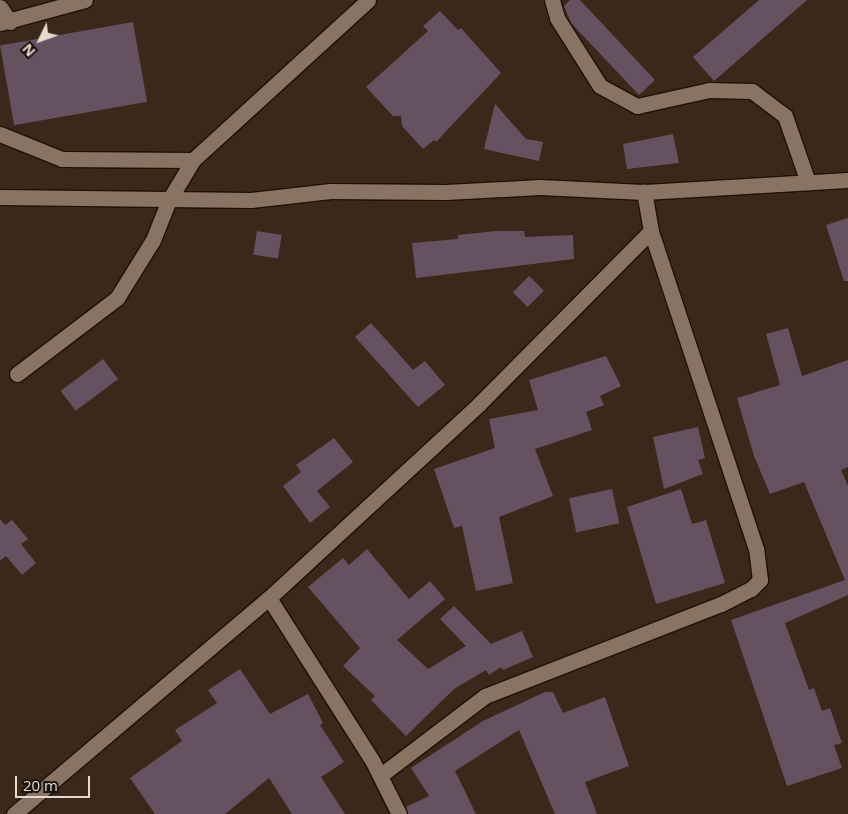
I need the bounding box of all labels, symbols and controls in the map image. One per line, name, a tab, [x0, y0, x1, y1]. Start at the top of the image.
north arrow	[15, 15, 65, 65]
text: N	[18, 40, 39, 61]
scale bar	[18, 766, 92, 798]
text: 20 m	[23, 775, 58, 795]

